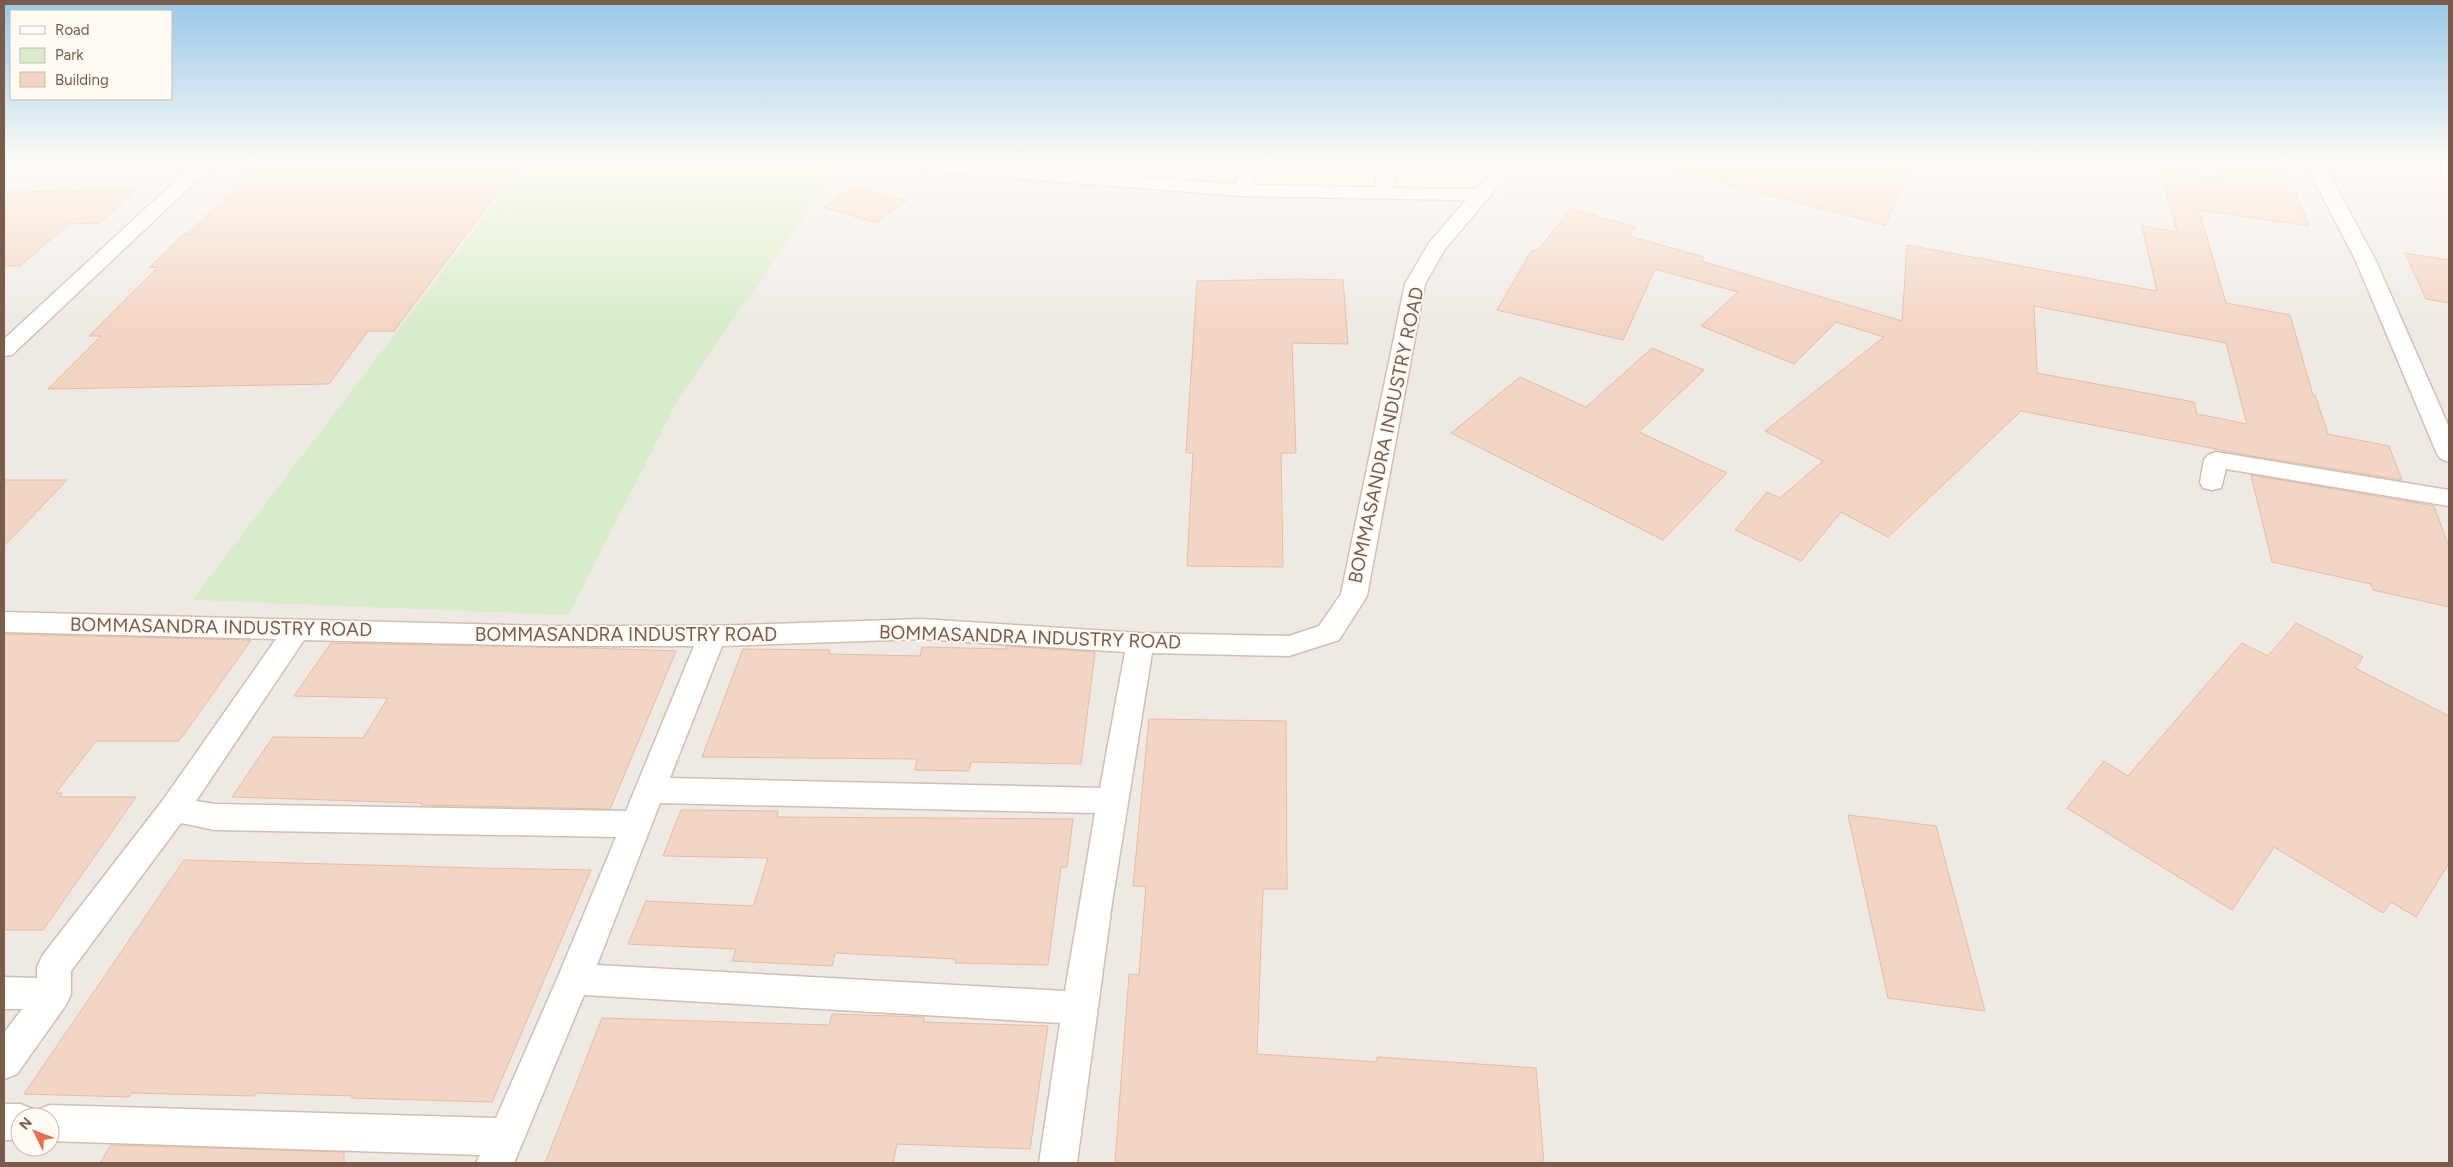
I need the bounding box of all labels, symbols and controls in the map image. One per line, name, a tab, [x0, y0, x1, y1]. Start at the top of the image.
legend	[10, 10, 172, 100]
text: Road	[55, 21, 90, 39]
text: Park	[55, 46, 84, 64]
text: Building	[55, 71, 109, 89]
street label: BOMMASANDRA INDUSTRY ROAD	[1343, 285, 1429, 585]
street label: BOMMASANDRA INDUSTRY ROAD	[70, 613, 372, 641]
street label: BOMMASANDRA INDUSTRY ROAD	[879, 620, 1181, 654]
street label: BOMMASANDRA INDUSTRY ROAD	[475, 623, 777, 646]
north arrow	[10, 1107, 60, 1157]
text: N	[16, 1114, 36, 1133]

